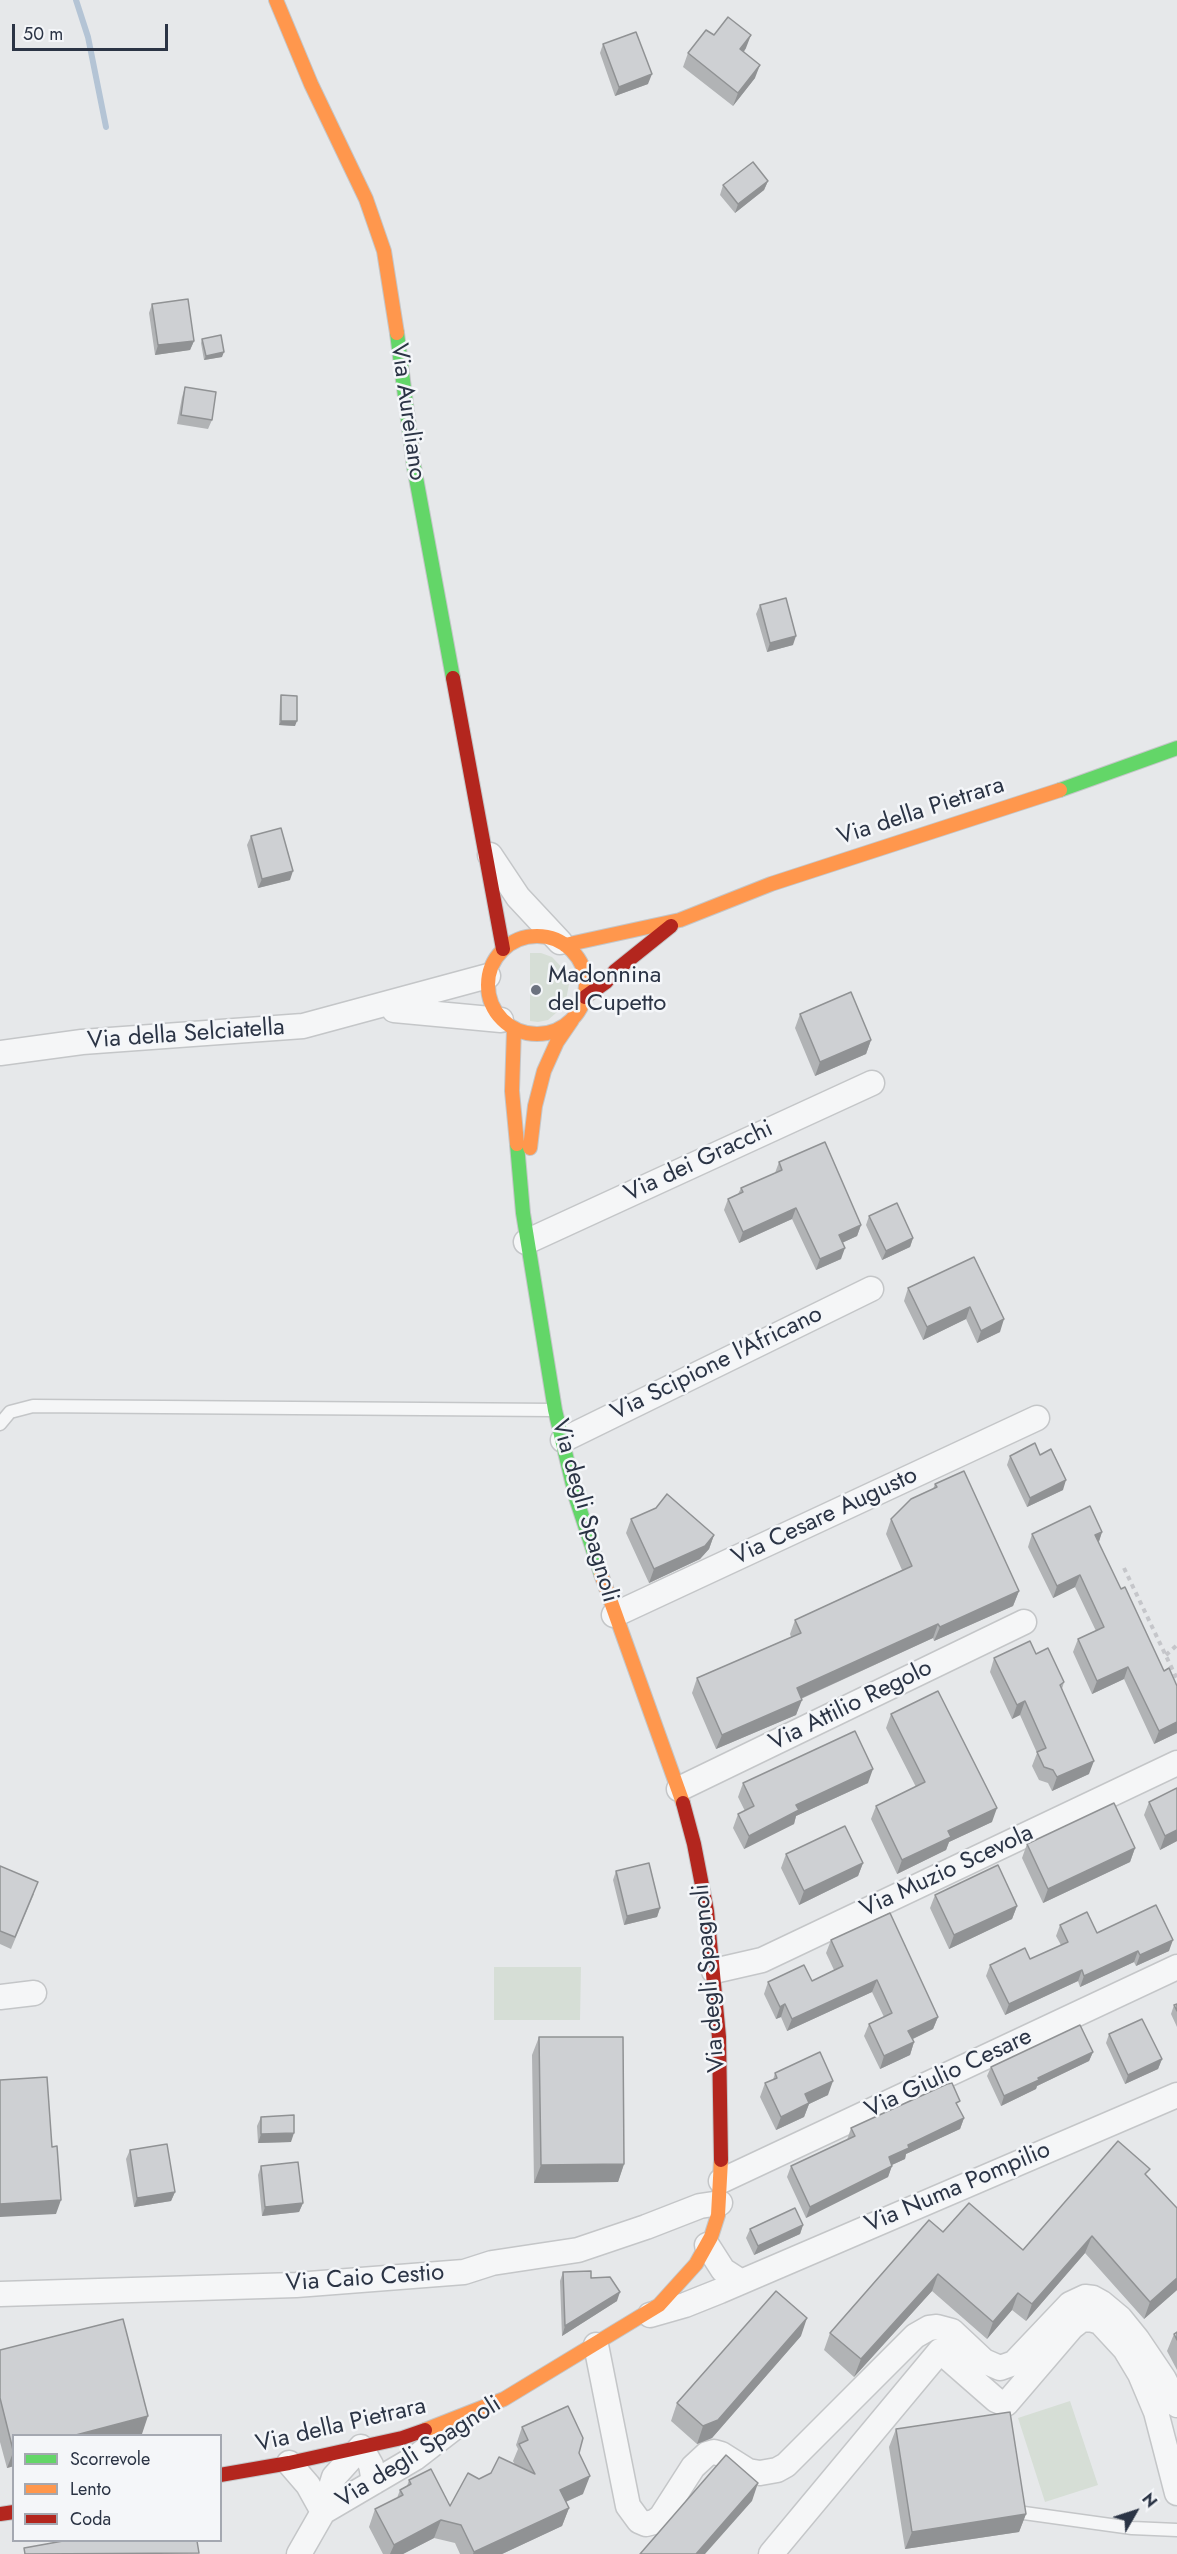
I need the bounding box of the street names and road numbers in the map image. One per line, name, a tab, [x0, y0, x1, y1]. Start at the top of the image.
street label: Via Aureliano	[383, 342, 431, 482]
street label: Via della Pietrara	[834, 771, 1008, 853]
street label: Via della Selciatella	[86, 1014, 286, 1056]
street label: Via dei Gracchi	[620, 1115, 778, 1209]
street label: Via Scipione l'Africano	[607, 1300, 827, 1428]
street label: Via degli Spagnoli	[544, 1416, 624, 1606]
street label: Via Cesare Augusto	[728, 1461, 922, 1573]
street label: Via Attilio Regolo	[765, 1654, 937, 1758]
street label: Via Muzio Scevola	[856, 1819, 1038, 1925]
street label: Via degli Spagnoli	[687, 1883, 733, 2073]
street label: Via Giulio Cesare	[861, 2023, 1037, 2125]
street label: Via Numa Pompilio	[861, 2136, 1055, 2240]
street label: Via Caio Cestio	[285, 2259, 445, 2299]
street label: Via degli Spagnoli	[331, 2391, 507, 2515]
street label: Via della Pietrara	[253, 2392, 429, 2460]

